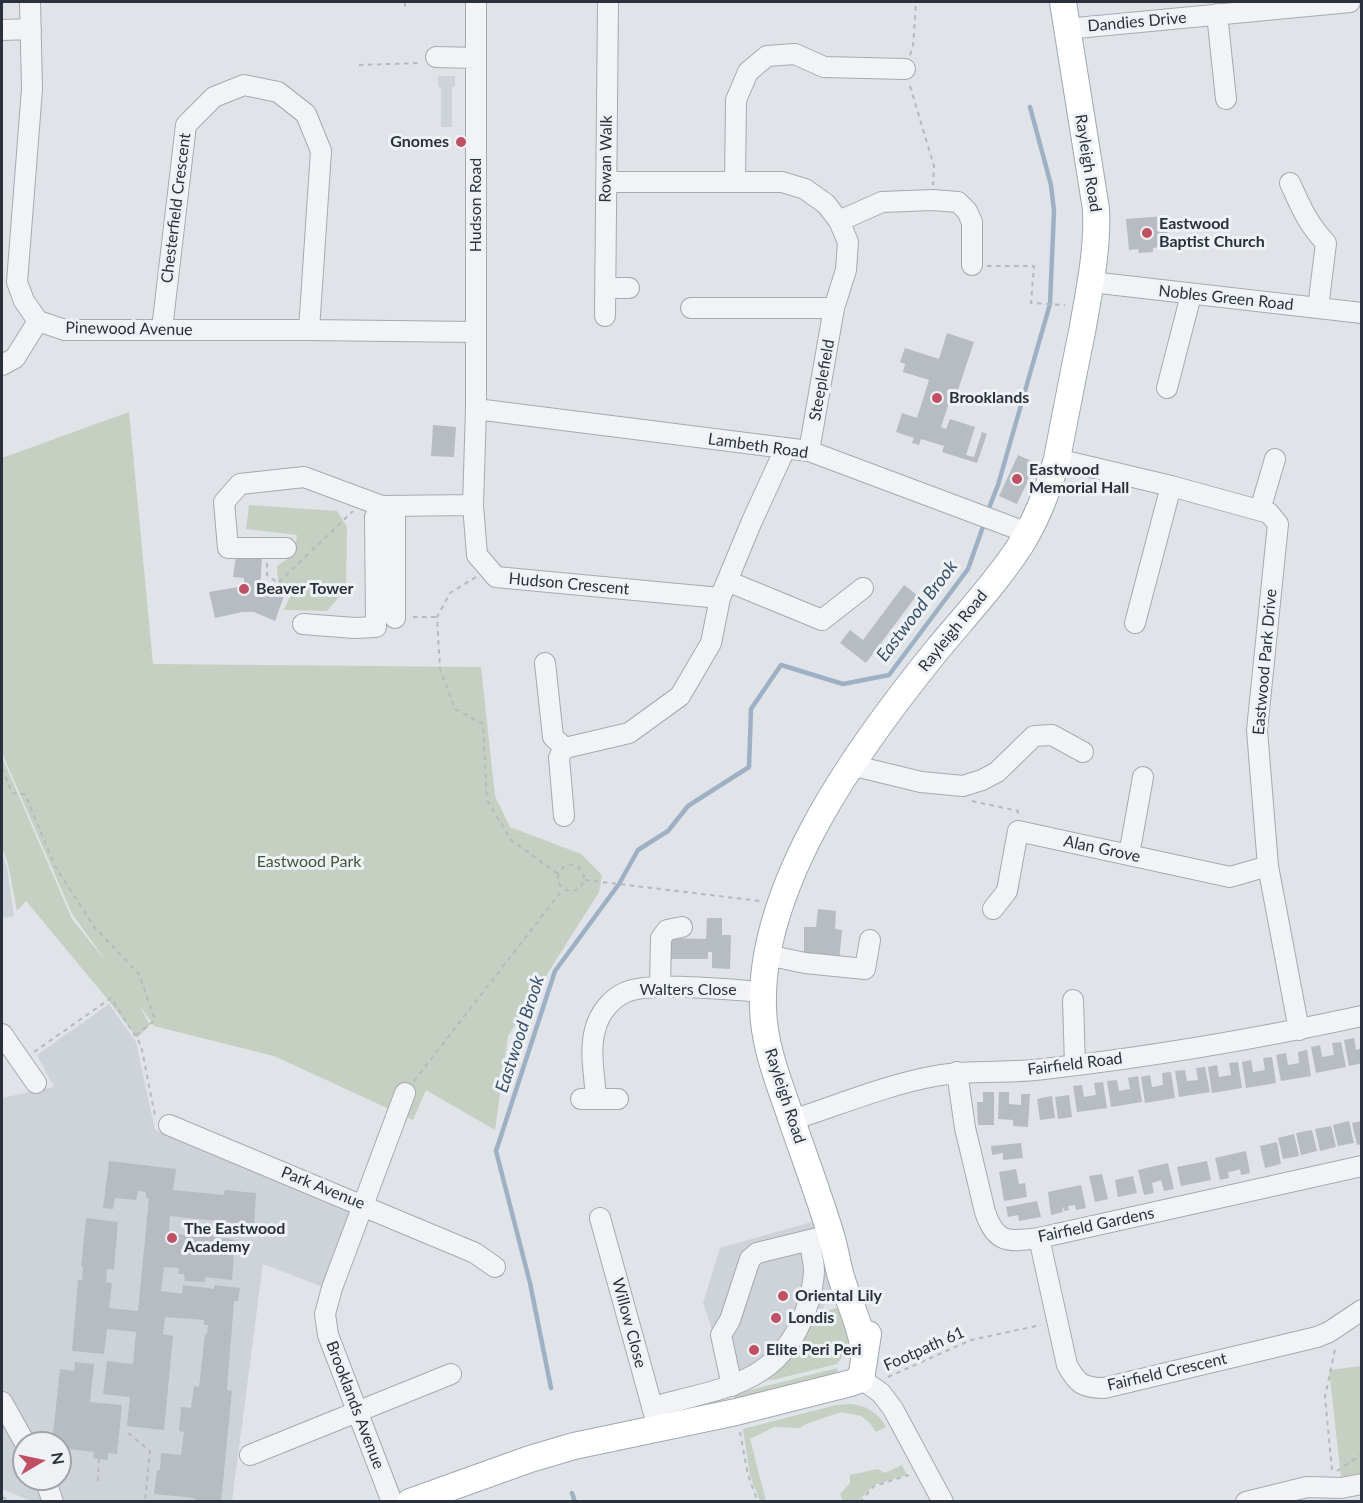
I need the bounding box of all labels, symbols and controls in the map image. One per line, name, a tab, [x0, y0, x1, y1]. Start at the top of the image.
street label: Dandies Drive	[1087, 8, 1187, 36]
street label: Rayleigh Road	[1071, 113, 1105, 213]
street label: Rowan Walk	[596, 115, 616, 203]
street label: Chesterfield Crescent	[157, 132, 195, 284]
place label: Gnomes	[390, 132, 449, 152]
marker: Gnomes	[454, 135, 468, 149]
street label: Hudson Road	[466, 158, 486, 252]
place label: Eastwood Baptist Church	[1159, 214, 1265, 252]
marker: Eastwood Baptist Church	[1140, 226, 1154, 240]
street label: Nobles Green Road	[1158, 281, 1294, 315]
street label: Pinewood Avenue	[65, 318, 193, 340]
street label: Steeplefield	[805, 338, 839, 422]
place label: Brooklands	[949, 388, 1029, 408]
marker: Brooklands	[930, 391, 944, 405]
street label: Lambeth Road	[707, 429, 809, 463]
place label: Eastwood Memorial Hall	[1029, 460, 1129, 498]
marker: Eastwood Memorial Hall	[1010, 472, 1024, 486]
water label: Eastwood Brook	[872, 556, 962, 666]
street label: Hudson Crescent	[508, 569, 630, 599]
place label: Beaver Tower	[256, 579, 353, 599]
marker: Beaver Tower	[237, 582, 251, 596]
street label: Rayleigh Road	[914, 587, 992, 675]
street label: Eastwood Park Drive	[1249, 588, 1281, 736]
street label: Alan Grove	[1062, 832, 1142, 866]
park label: Eastwood Park	[257, 852, 361, 872]
water label: Eastwood Brook	[491, 973, 549, 1095]
street label: Walters Close	[639, 980, 737, 1000]
street label: Rayleigh Road	[761, 1046, 809, 1146]
street label: Fairfield Road	[1026, 1049, 1124, 1079]
street label: Park Avenue	[278, 1163, 368, 1213]
street label: Fairfield Gardens	[1036, 1203, 1156, 1247]
place label: The Eastwood Academy	[184, 1219, 285, 1257]
marker: The Eastwood Academy	[165, 1231, 179, 1245]
street label: Willow Close	[608, 1276, 650, 1370]
place label: Oriental Lily	[795, 1286, 882, 1306]
marker: Oriental Lily	[776, 1289, 790, 1303]
place label: Londis	[788, 1308, 834, 1328]
marker: Londis	[769, 1311, 783, 1325]
street label: Footpath 61	[881, 1323, 967, 1375]
street label: Brooklands Avenue	[322, 1338, 388, 1472]
place label: Elite Peri Peri	[766, 1340, 862, 1360]
marker: Elite Peri Peri	[747, 1343, 761, 1357]
street label: Fairfield Crescent	[1105, 1349, 1229, 1395]
north arrow	[12, 1431, 72, 1491]
text: N	[48, 1451, 69, 1466]

